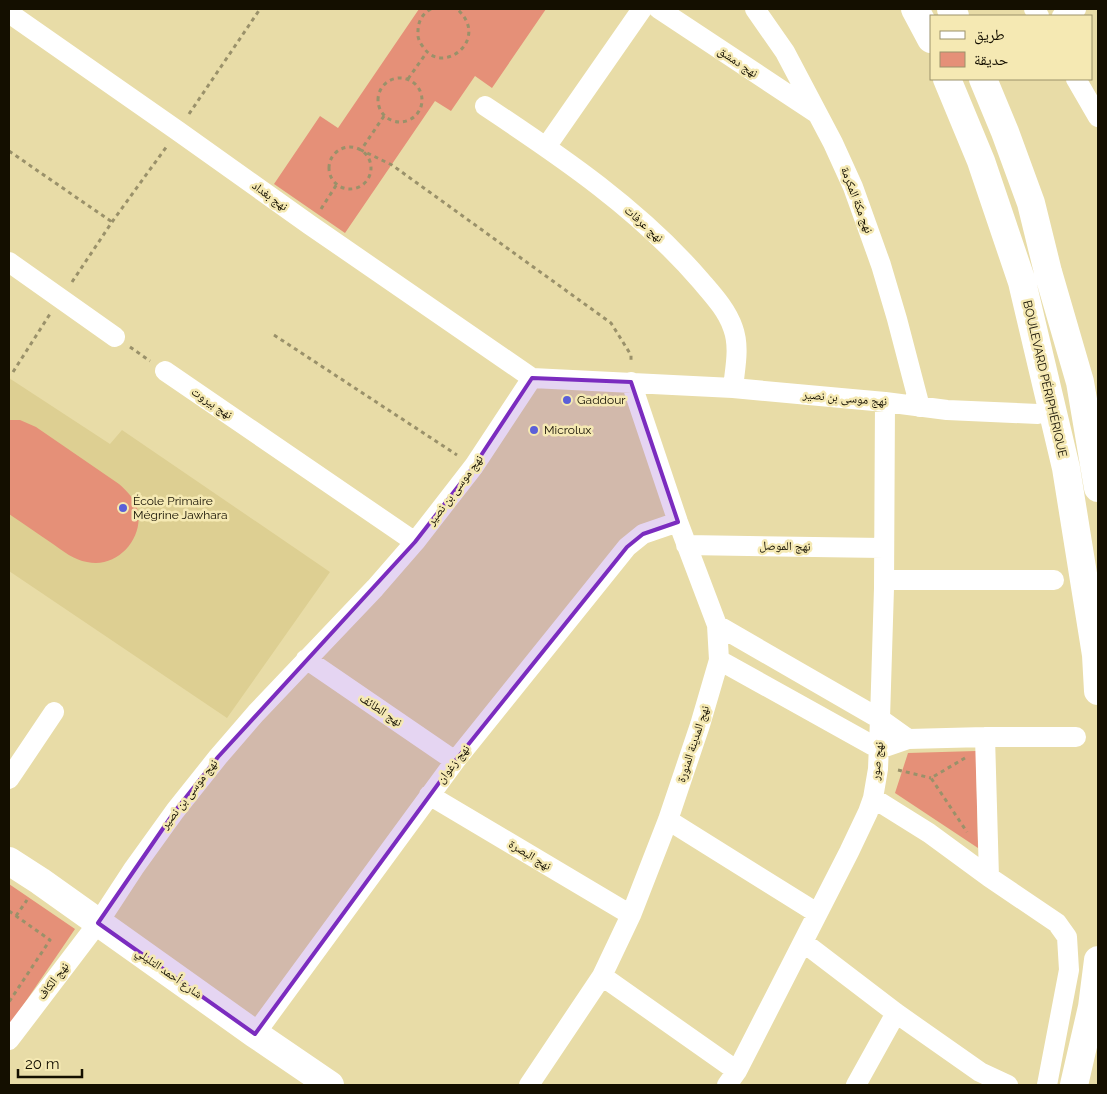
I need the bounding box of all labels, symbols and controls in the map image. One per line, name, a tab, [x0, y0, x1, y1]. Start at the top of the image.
legend	[930, 15, 1092, 80]
text: طريق	[974, 26, 1005, 45]
street label: نهج دمشق	[715, 44, 761, 80]
text: حديقة	[974, 51, 1009, 69]
street label: نهج مكة المكرمة	[838, 165, 876, 235]
street label: نهج بغداد	[249, 178, 291, 214]
street label: نهج عرفات	[622, 203, 666, 245]
street label: BOULEVARD PÉRIPHÉRIQUE	[1020, 299, 1070, 459]
street label: نهج بيروت	[189, 384, 235, 422]
street label: نهج موسى بن نصير	[801, 387, 888, 409]
place label: Gaddour	[577, 393, 626, 407]
marker: Gaddour	[561, 394, 573, 406]
place label: Microlux	[544, 423, 591, 437]
marker: Microlux	[528, 424, 540, 436]
street label: نهج موسى بن نصير	[423, 452, 486, 529]
place label: École Primaire Mégrine Jawhara	[133, 494, 228, 522]
marker: École Primaire Mégrine Jawhara	[117, 502, 129, 514]
street label: نهج الموصل	[759, 539, 811, 553]
street label: نهج الطائف	[357, 691, 405, 729]
street label: نهج المدينة المنورة	[674, 704, 712, 784]
street label: نهج صور	[868, 741, 886, 782]
street label: نهج زغوان	[434, 742, 472, 786]
street label: نهج موسى بن نصير	[157, 756, 221, 833]
street label: نهج البصرة	[506, 837, 554, 873]
street label: شارع أحمد التليلي	[131, 945, 205, 1004]
street label: نهج الكاف	[34, 960, 72, 1002]
scale bar	[18, 1046, 81, 1078]
text: 20 m	[25, 1055, 60, 1073]

